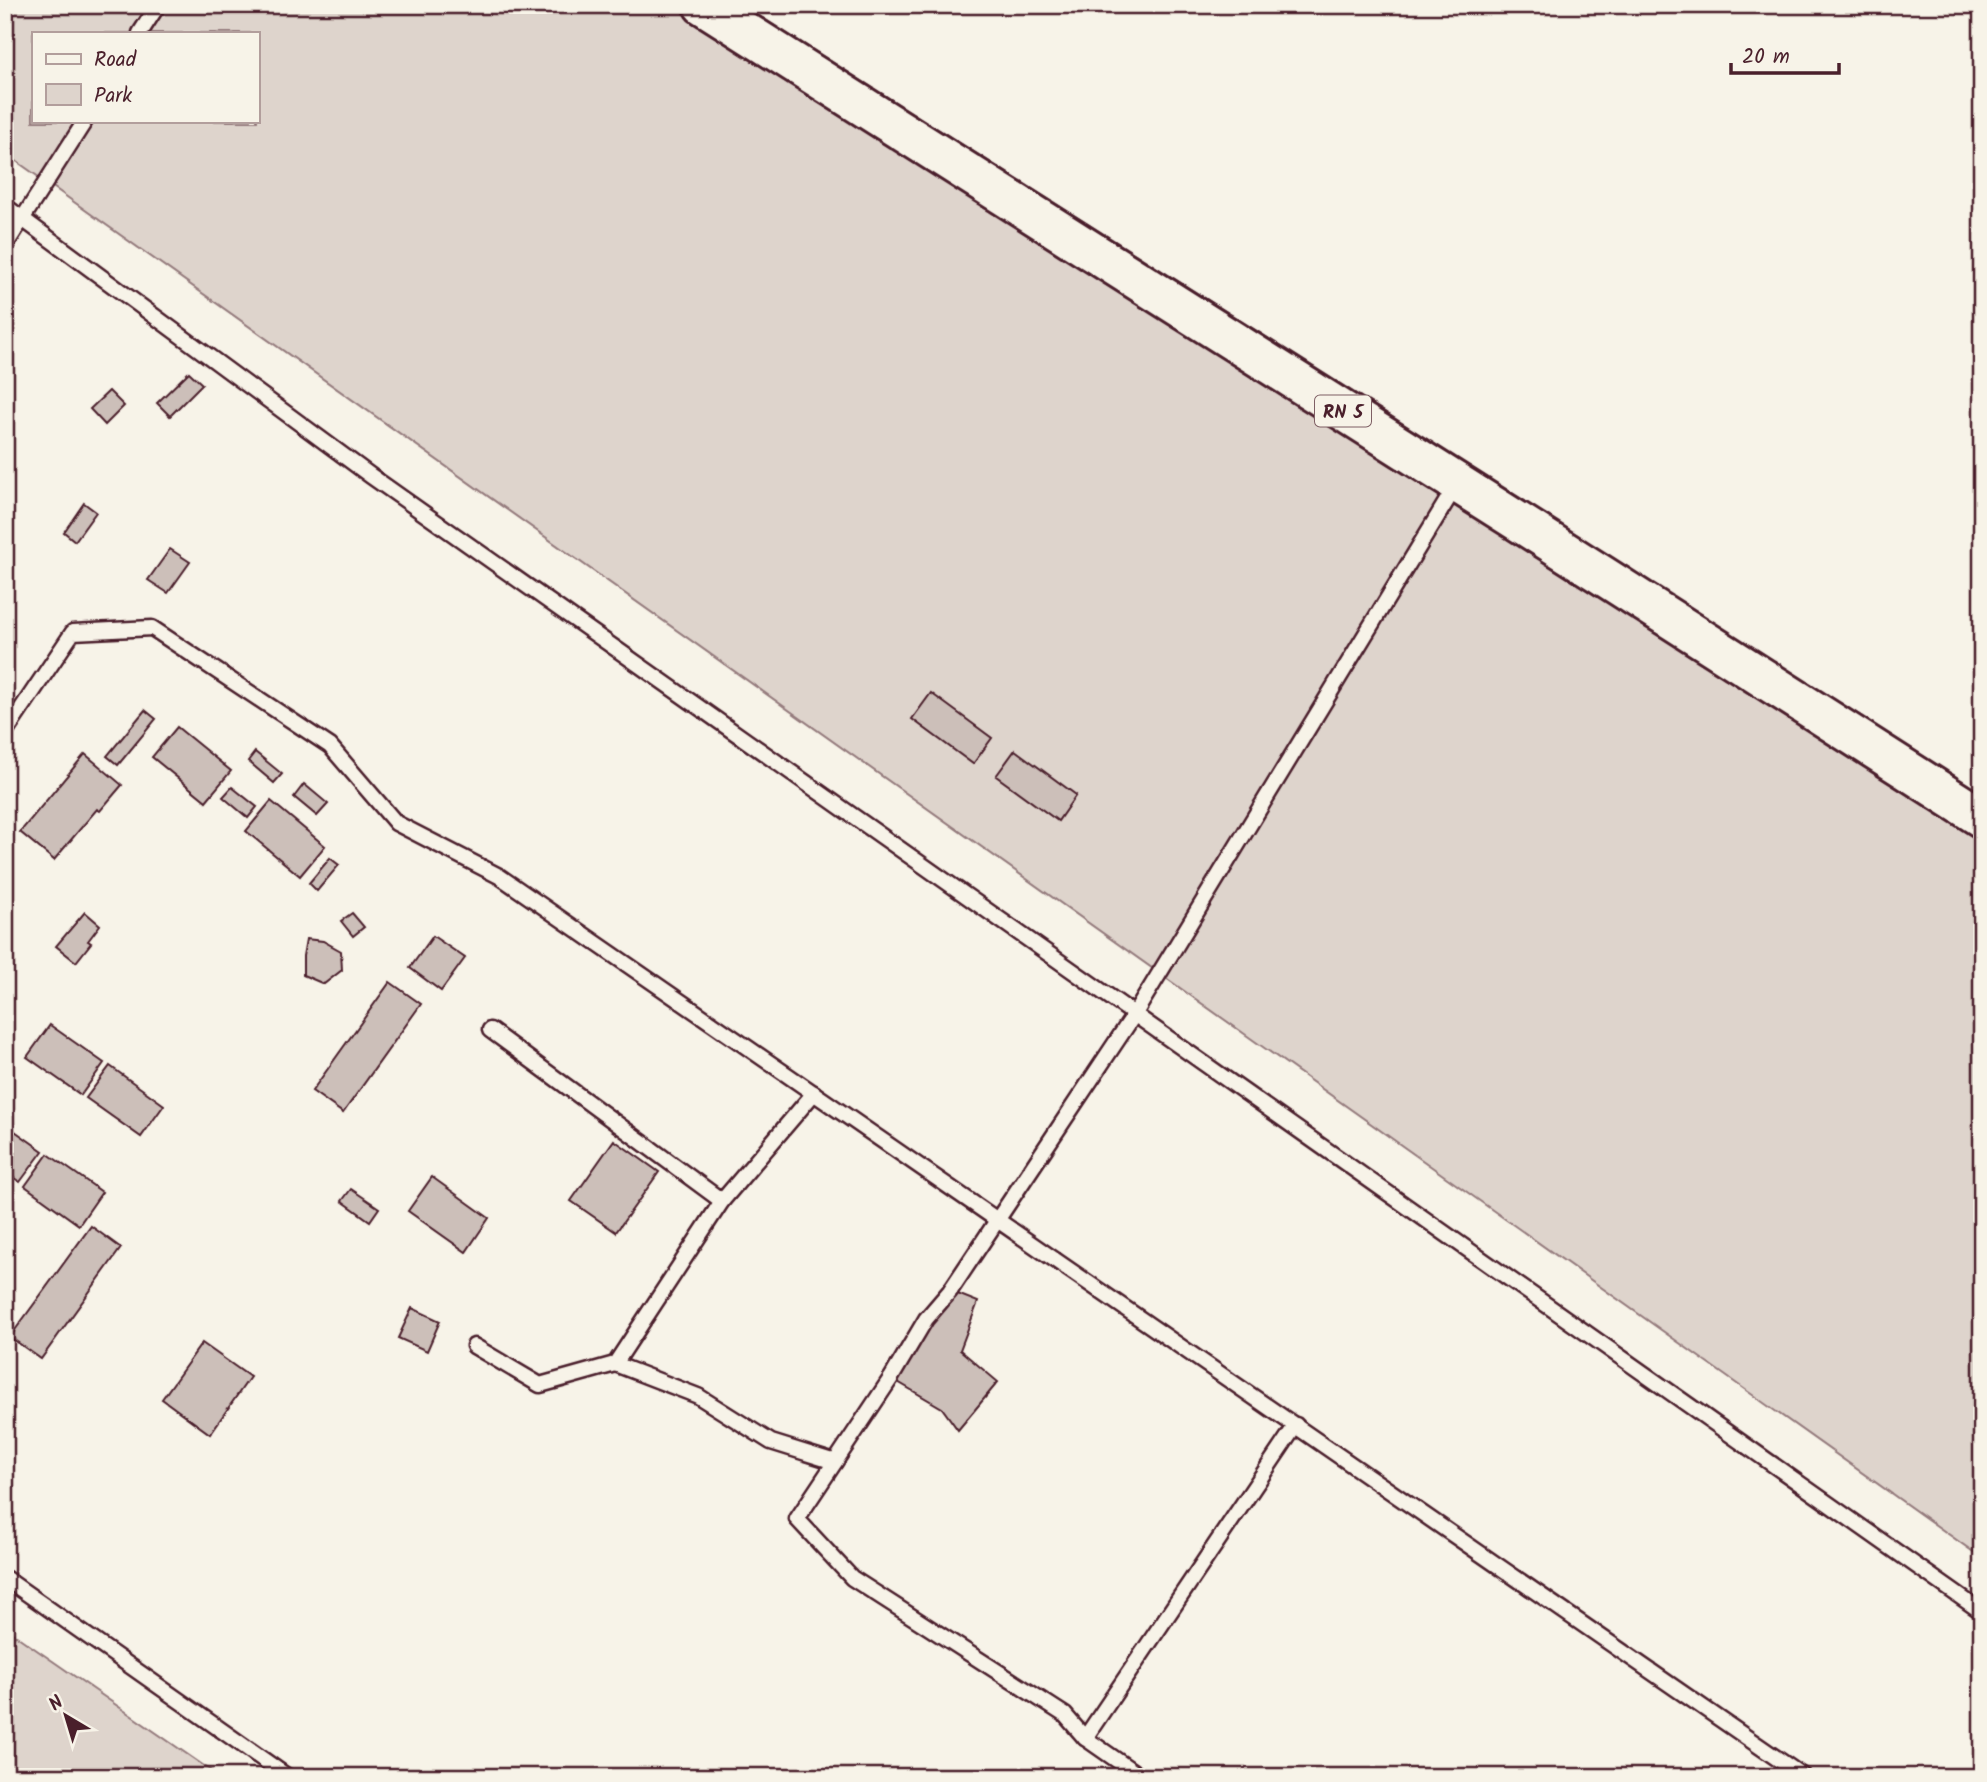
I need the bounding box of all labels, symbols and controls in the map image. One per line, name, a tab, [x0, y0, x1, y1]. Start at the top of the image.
legend	[32, 32, 259, 122]
scale bar	[1731, 32, 1840, 76]
text: 20 m	[1742, 41, 1790, 74]
text: Road	[94, 44, 137, 77]
text: Park	[94, 80, 132, 113]
road number: RN 5	[1315, 396, 1371, 426]
north arrow	[32, 1680, 102, 1750]
text: N	[43, 1689, 71, 1720]

